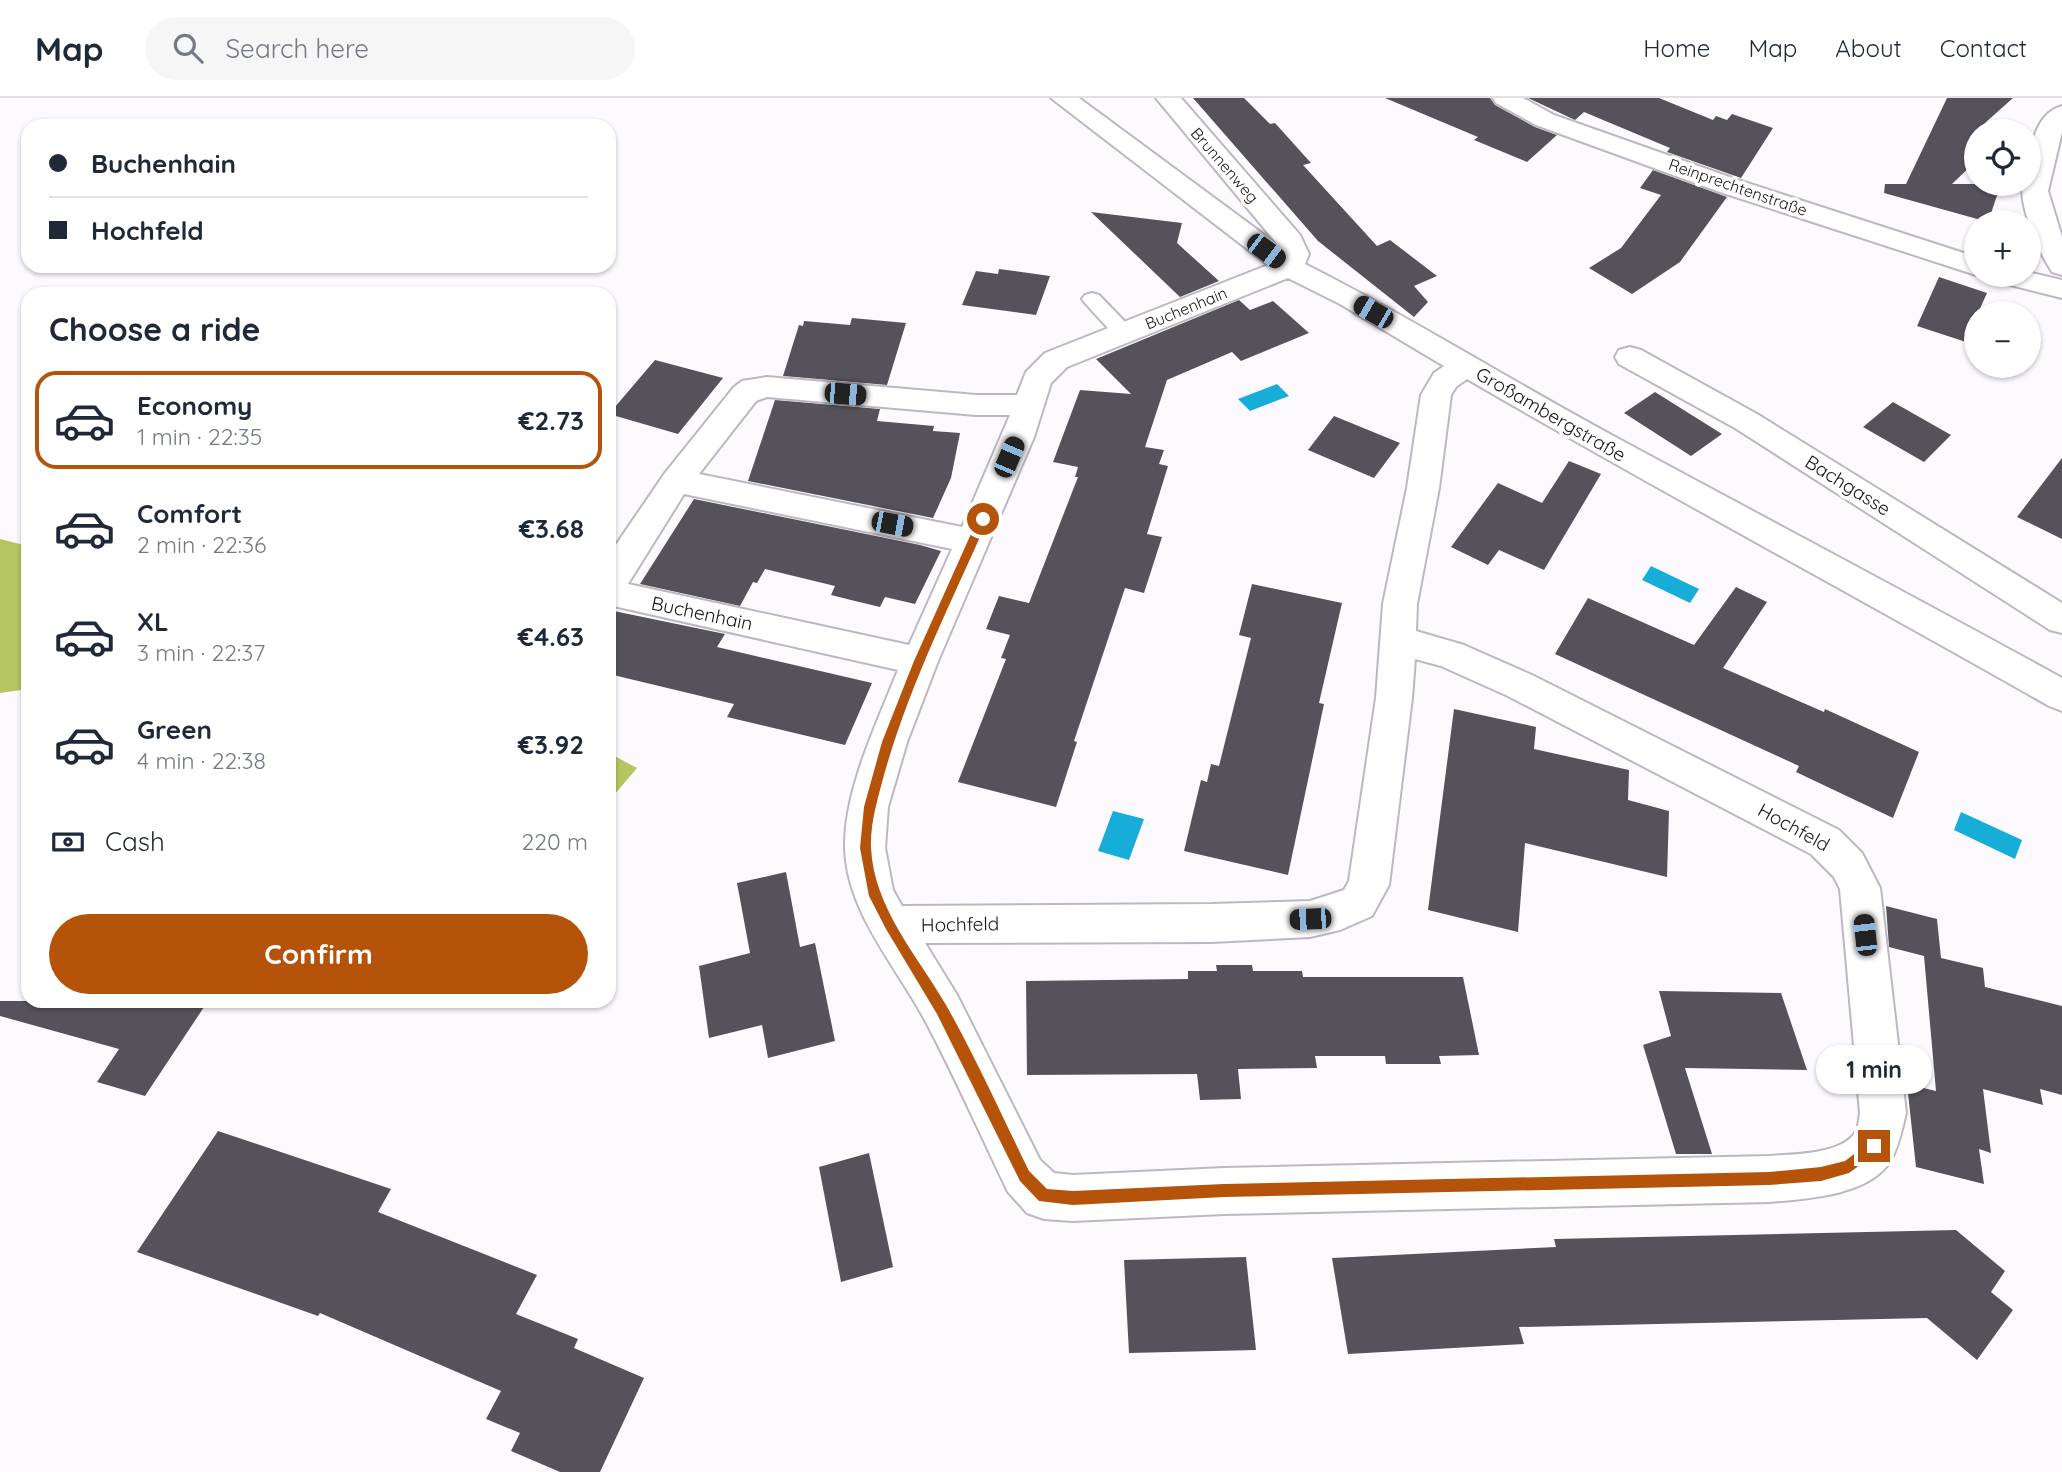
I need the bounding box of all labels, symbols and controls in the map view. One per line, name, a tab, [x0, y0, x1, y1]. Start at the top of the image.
search box	[145, 17, 635, 80]
text: Map	[35, 28, 103, 69]
icon: search	[169, 29, 207, 67]
text: Search here	[225, 32, 369, 65]
text: Home	[1643, 33, 1710, 63]
text: Map	[1748, 33, 1797, 63]
text: About	[1835, 33, 1902, 63]
text: Contact	[1940, 33, 2027, 63]
map controls	[1964, 119, 2041, 378]
button: locate	[1964, 119, 2041, 196]
street label: Brunnenweg	[1187, 123, 1263, 207]
text: Buchenhain	[91, 147, 236, 180]
street label: Reinprechtenstraße	[1666, 154, 1810, 220]
button: +	[1964, 210, 2041, 287]
text: Hochfeld	[91, 214, 204, 247]
car	[1243, 230, 1290, 272]
street label: Buchenhain	[1142, 283, 1230, 333]
car	[1350, 292, 1397, 332]
button: −	[1964, 301, 2041, 378]
text: Choose a ride	[49, 309, 261, 349]
street label: Großambergstraße	[1472, 361, 1630, 467]
car	[824, 382, 867, 406]
icon: car	[53, 389, 116, 452]
text: Economy	[137, 389, 252, 422]
text: €2.73	[518, 404, 584, 437]
text: 1 min · 22:35	[137, 422, 262, 451]
car	[992, 434, 1027, 480]
street label: Bachgasse	[1801, 449, 1895, 521]
icon: car	[53, 497, 116, 560]
text: Comfort	[137, 497, 242, 530]
route start	[967, 503, 999, 535]
car	[870, 510, 915, 538]
text: €3.68	[519, 512, 584, 545]
text: 2 min · 22:36	[137, 530, 266, 559]
street label: Buchenhain	[649, 591, 755, 635]
icon: car	[53, 605, 116, 668]
text: XL	[137, 605, 169, 638]
text: €4.63	[518, 620, 584, 653]
text: 3 min · 22:37	[137, 638, 265, 667]
icon: car	[53, 713, 116, 776]
text: Green	[137, 713, 212, 746]
text: €3.92	[518, 728, 584, 761]
text: 4 min · 22:38	[137, 746, 266, 775]
street label: Hochfeld	[1754, 798, 1834, 856]
icon: cash	[49, 823, 87, 861]
text: Cash	[105, 825, 165, 858]
text: 220 m	[522, 827, 588, 856]
car	[1289, 908, 1332, 930]
street label: Hochfeld	[921, 911, 999, 937]
car	[1853, 913, 1878, 957]
button: Confirm	[49, 914, 588, 994]
callout: 1 min	[1816, 1044, 1932, 1094]
text: 1 min	[1846, 1055, 1902, 1084]
route end	[1858, 1130, 1890, 1162]

